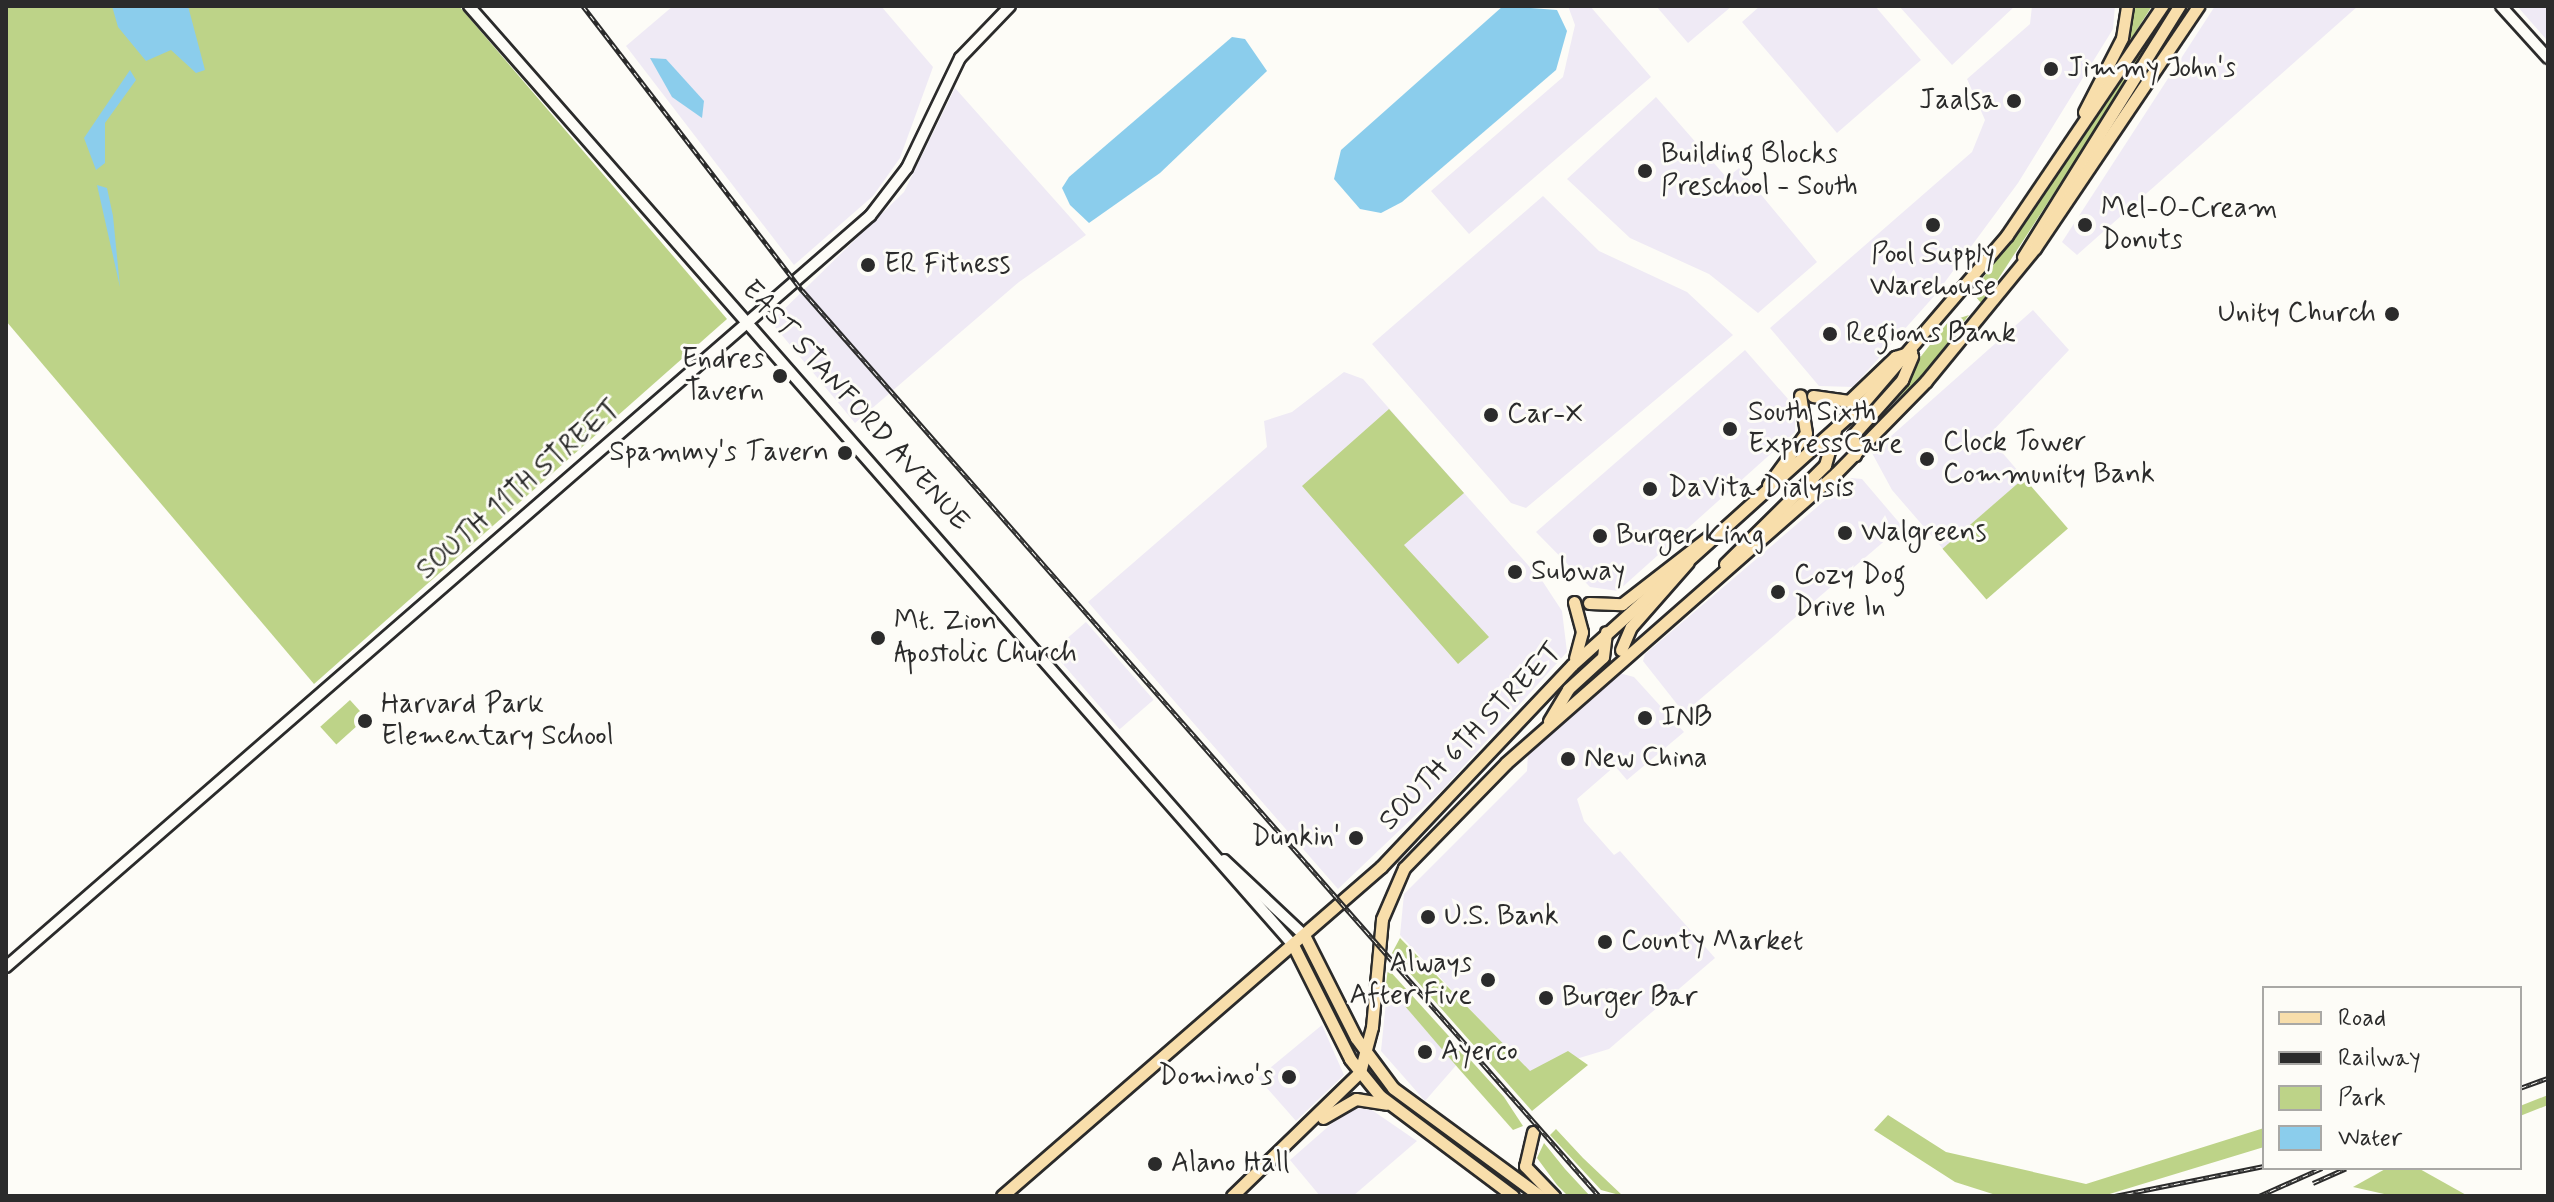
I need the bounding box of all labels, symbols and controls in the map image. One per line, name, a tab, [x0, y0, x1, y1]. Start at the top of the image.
place label: Jimmy John's	[2067, 52, 2248, 86]
marker: Jimmy John's	[2042, 60, 2060, 78]
place label: Jaalsa	[1919, 84, 1998, 118]
marker: Jaalsa	[2005, 92, 2023, 110]
place label: Building Blocks Preschool - South	[1661, 138, 1858, 204]
marker: Building Blocks Preschool - South	[1636, 162, 1654, 180]
place label: Mel-O-Cream Donuts	[2101, 192, 2278, 258]
marker: Pool Supply Warehouse	[1924, 216, 1942, 234]
marker: Mel-O-Cream Donuts	[2076, 216, 2094, 234]
place label: Pool Supply Warehouse	[1870, 238, 1996, 304]
place label: ER Fitness	[884, 248, 1015, 282]
marker: ER Fitness	[859, 256, 877, 274]
street label: EAST STANFORD AVENUE	[733, 273, 977, 539]
place label: Unity Church	[2218, 297, 2376, 331]
marker: Unity Church	[2383, 305, 2401, 323]
place label: Regions Bank	[1846, 317, 2010, 351]
marker: Regions Bank	[1821, 325, 1839, 343]
place label: Endres Tavern	[681, 343, 764, 409]
marker: Endres Tavern	[771, 367, 789, 385]
street label: SOUTH 11TH STREET	[409, 391, 629, 589]
place label: South Sixth ExpressCare	[1748, 396, 1903, 462]
place label: Car-X	[1507, 398, 1583, 432]
marker: Car-X	[1482, 406, 1500, 424]
marker: South Sixth ExpressCare	[1719, 418, 1741, 440]
place label: Clock Tower Community Bank	[1943, 426, 2155, 492]
place label: Spammy's Tavern	[615, 436, 829, 470]
marker: Spammy's Tavern	[836, 444, 854, 462]
marker: Clock Tower Community Bank	[1918, 450, 1936, 468]
place label: DaVita Dialysis	[1668, 472, 1854, 506]
marker: DaVita Dialysis	[1639, 478, 1661, 500]
place label: Walgreens	[1861, 516, 1986, 550]
place label: Burger King	[1616, 519, 1760, 553]
marker: Walgreens	[1836, 524, 1854, 542]
marker: Burger King	[1591, 527, 1609, 545]
place label: Subway	[1531, 555, 1625, 589]
place label: Cozy Dog Drive In	[1794, 559, 1906, 625]
marker: Subway	[1506, 563, 1524, 581]
marker: Cozy Dog Drive In	[1769, 583, 1787, 601]
place label: Mt. Zion Apostolic Church	[894, 605, 1084, 671]
marker: Mt. Zion Apostolic Church	[869, 629, 887, 647]
street label: SOUTH 6TH STREET	[1372, 635, 1570, 839]
place label: Harvard Park Elementary School	[381, 688, 614, 754]
place label: INB	[1661, 701, 1711, 735]
marker: INB	[1636, 709, 1654, 727]
marker: Harvard Park Elementary School	[356, 712, 374, 730]
place label: New China	[1584, 742, 1717, 776]
marker: New China	[1559, 750, 1577, 768]
place label: Dunkin'	[1251, 821, 1340, 855]
marker: Dunkin'	[1347, 829, 1365, 847]
place label: U.S. Bank	[1444, 900, 1559, 934]
marker: U.S. Bank	[1419, 908, 1437, 926]
place label: County Market	[1621, 925, 1806, 959]
marker: County Market	[1596, 933, 1614, 951]
place label: Always After Five	[1351, 947, 1472, 1013]
marker: Always After Five	[1479, 971, 1497, 989]
place label: Burger Bar	[1562, 981, 1694, 1015]
legend	[2262, 986, 2522, 1170]
marker: Burger Bar	[1537, 989, 1555, 1007]
text: Road	[2338, 1003, 2386, 1034]
place label: Ayerco	[1441, 1035, 1518, 1069]
marker: Ayerco	[1416, 1043, 1434, 1061]
text: Railway	[2338, 1043, 2421, 1074]
place label: Domino's	[1158, 1060, 1273, 1094]
marker: Domino's	[1280, 1068, 1298, 1086]
text: Park	[2338, 1083, 2386, 1114]
text: Water	[2338, 1123, 2402, 1154]
place label: Alano Hall	[1171, 1147, 1288, 1181]
marker: Alano Hall	[1146, 1155, 1164, 1173]

